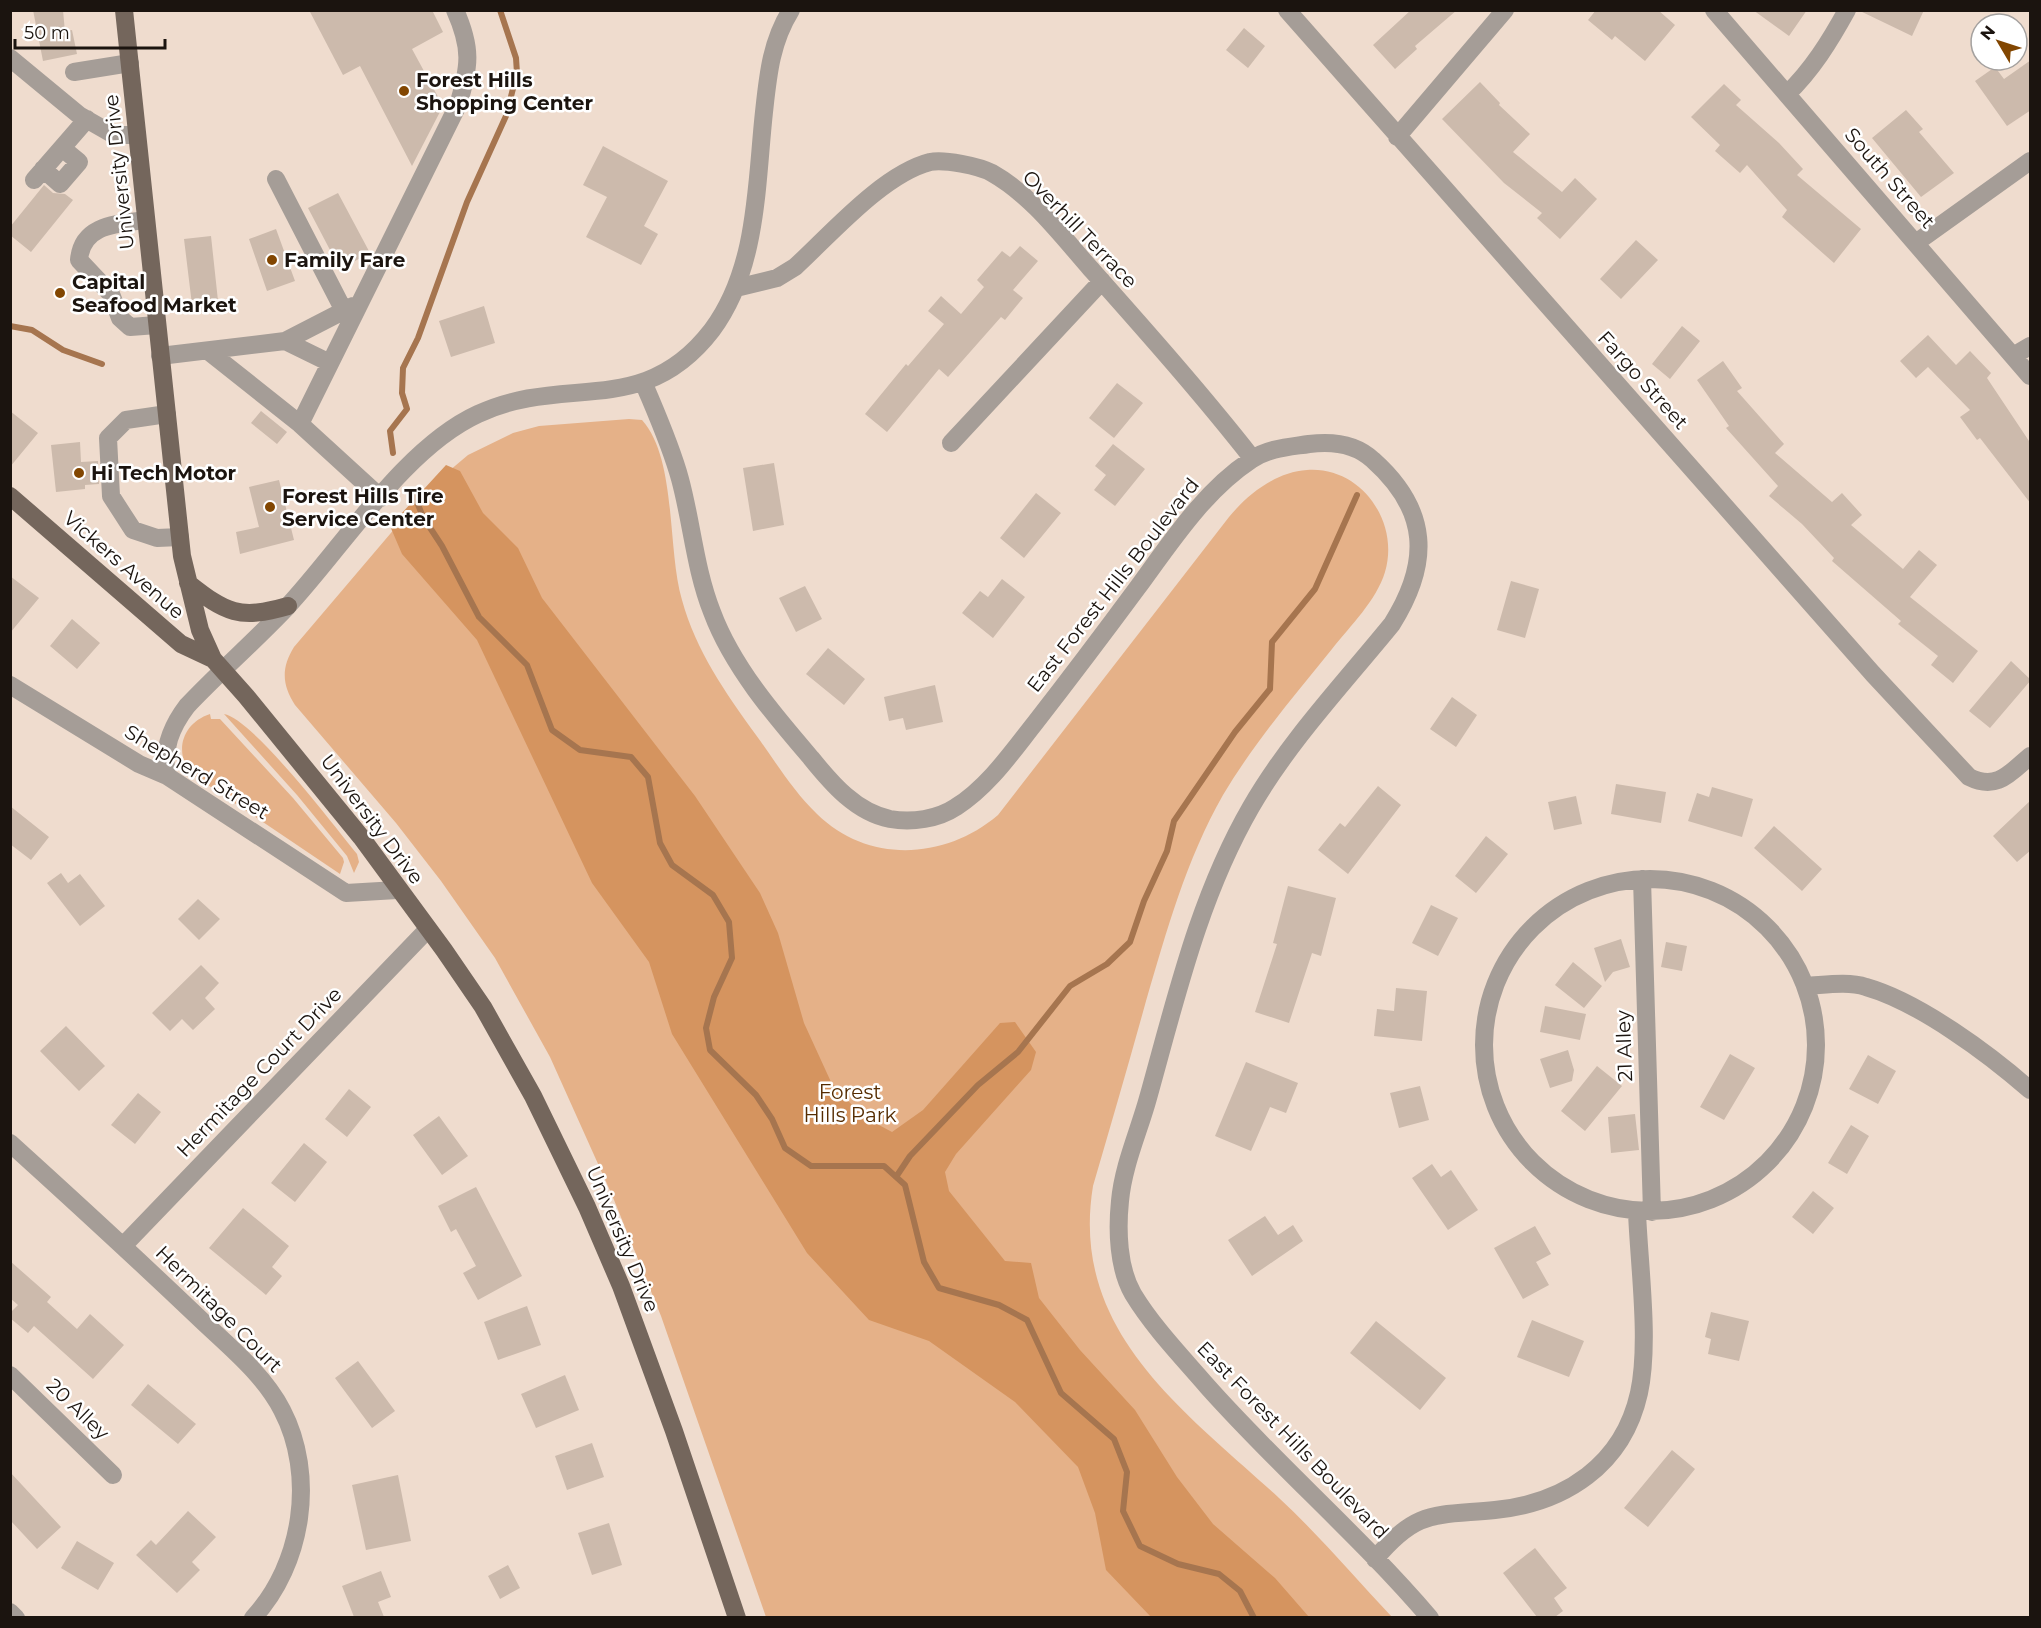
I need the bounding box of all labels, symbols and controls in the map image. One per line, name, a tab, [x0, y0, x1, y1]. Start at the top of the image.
scale bar	[15, 12, 165, 50]
north arrow	[1969, 12, 2029, 72]
text: 50 m	[24, 22, 70, 44]
text: N	[1976, 22, 1999, 44]
place label: Forest Hills Shopping Center	[416, 68, 593, 115]
marker: Forest Hills Shopping Center	[397, 84, 411, 98]
street label: University Drive	[99, 93, 139, 251]
street label: South Street	[1840, 123, 1940, 233]
street label: Overhill Terrace	[1018, 165, 1142, 293]
place label: Family Fare	[284, 248, 405, 272]
marker: Family Fare	[265, 253, 279, 267]
place label: Capital Seafood Market	[72, 270, 237, 317]
marker: Capital Seafood Market	[53, 286, 67, 300]
street label: Fargo Street	[1593, 326, 1693, 434]
place label: Hi Tech Motor	[91, 461, 237, 485]
marker: Hi Tech Motor	[72, 466, 86, 480]
street label: East Forest Hills Boulevard	[1022, 473, 1204, 697]
place label: Forest Hills Tire Service Center	[282, 484, 444, 531]
marker: Forest Hills Tire Service Center	[263, 500, 277, 514]
street label: Vickers Avenue	[59, 506, 189, 624]
street label: Shepherd Street	[120, 719, 274, 825]
street label: University Drive	[315, 749, 429, 889]
street label: Hermitage Court Drive	[172, 982, 346, 1162]
street label: 21 Alley	[1611, 1010, 1637, 1082]
park label: Forest Hills Park	[803, 1080, 897, 1127]
street label: University Drive	[581, 1162, 665, 1316]
street label: Hermitage Court	[151, 1241, 287, 1377]
street label: East Forest Hills Boulevard	[1192, 1336, 1394, 1544]
street label: 20 Alley	[42, 1373, 114, 1445]

